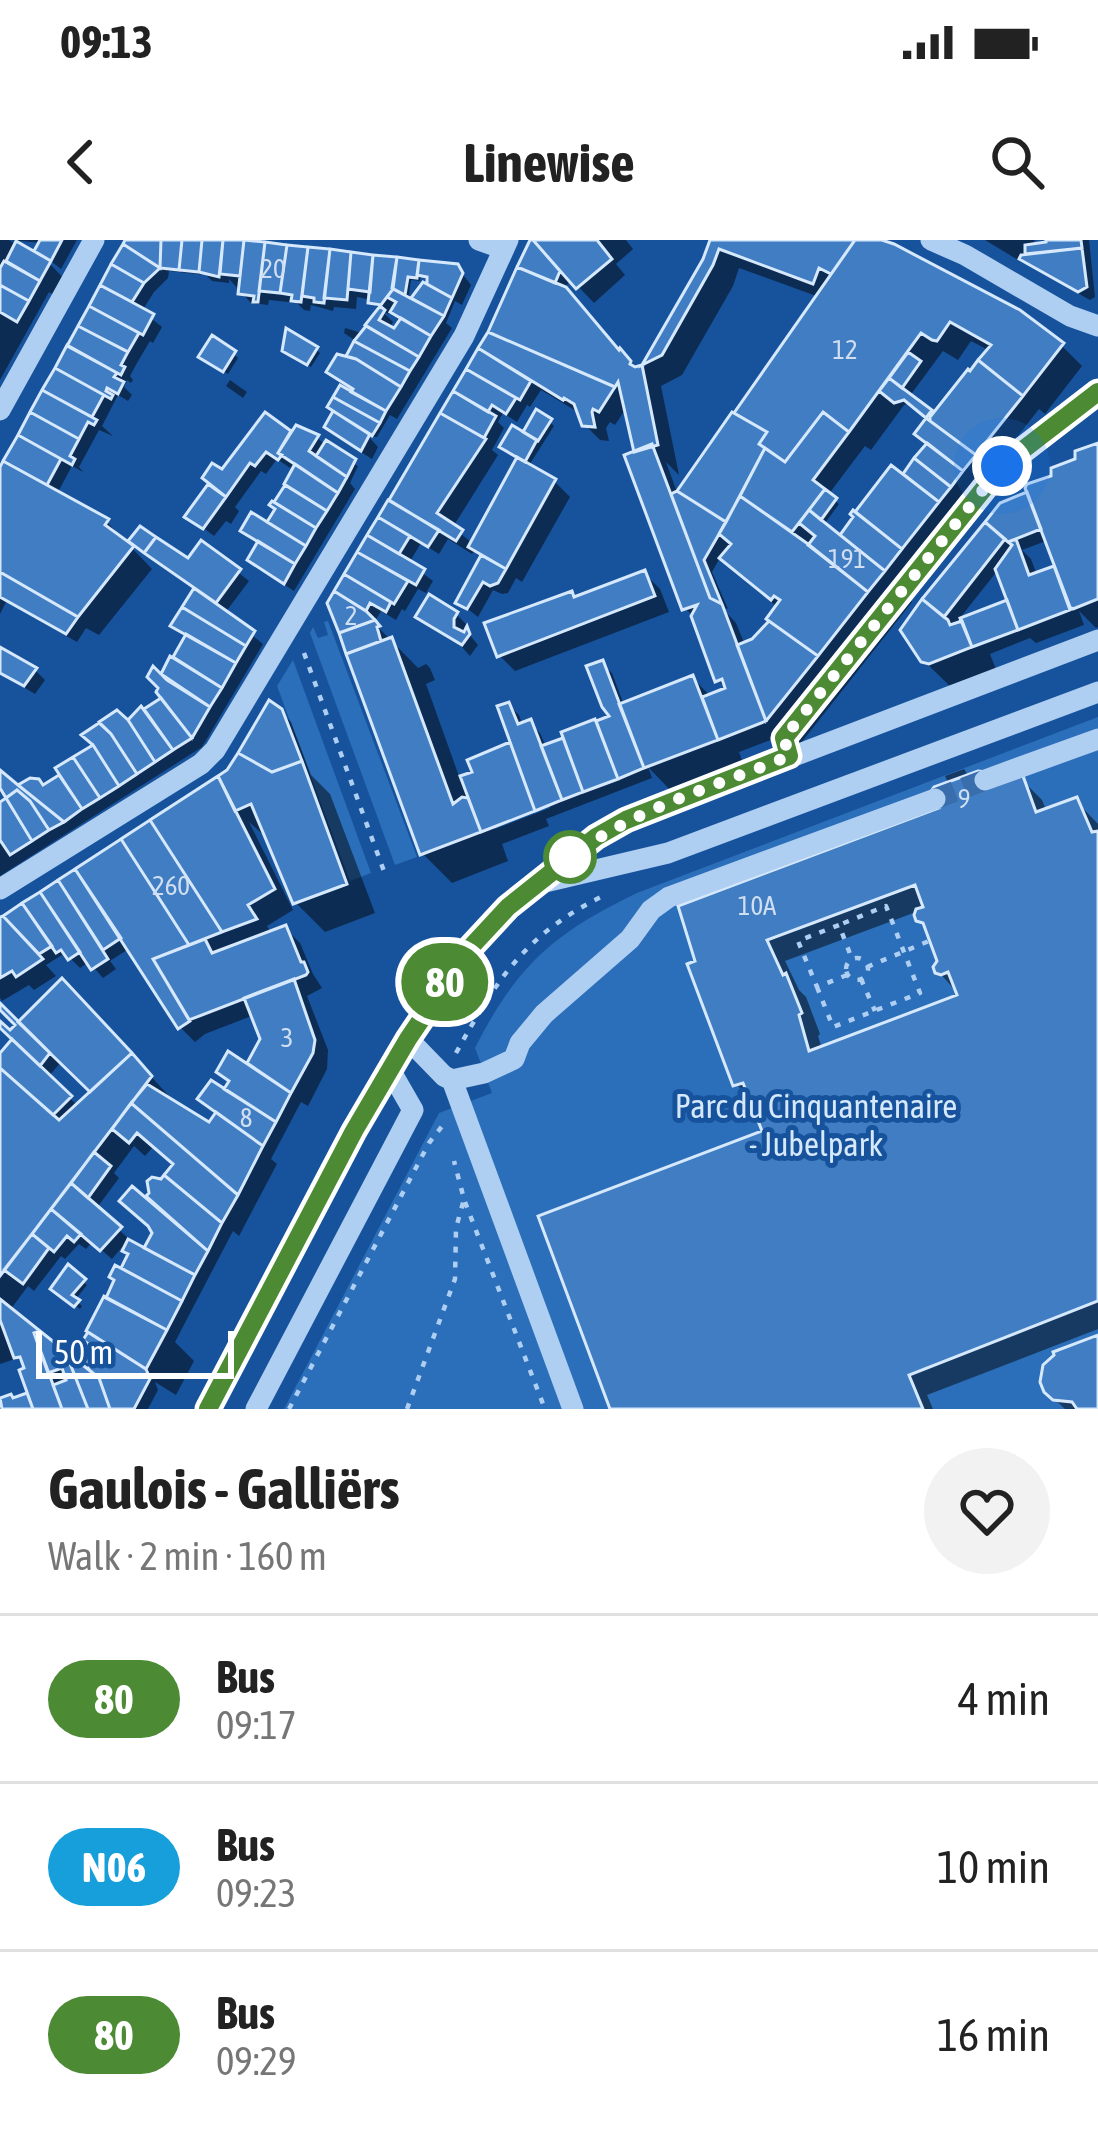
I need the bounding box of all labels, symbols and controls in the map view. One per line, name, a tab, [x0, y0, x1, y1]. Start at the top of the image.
text: 09:13	[60, 16, 153, 68]
icon: back	[48, 129, 114, 195]
icon: search	[984, 129, 1050, 195]
text: Linewise	[463, 132, 635, 193]
house number: 20	[260, 253, 286, 284]
house number: 12	[832, 334, 858, 365]
your location	[972, 436, 1032, 496]
house number: 191	[828, 543, 866, 574]
house number: 2	[345, 600, 357, 631]
house number: 9	[958, 783, 970, 814]
unlabelled marker	[545, 832, 595, 882]
house number: 260	[152, 870, 190, 901]
house number: 10A	[738, 890, 777, 921]
line badge: 80	[391, 943, 499, 1021]
text: 80	[425, 958, 465, 1006]
house number: 3	[281, 1022, 293, 1053]
park label: Parc du Cinquantenaire - Jubelpark	[675, 1087, 957, 1163]
house number: 8	[240, 1102, 252, 1133]
scale bar	[36, 1325, 234, 1378]
text: 50 m	[54, 1333, 113, 1371]
button: heart	[924, 1448, 1050, 1574]
text: Gaulois - Galliërs	[48, 1456, 400, 1521]
text: Walk · 2 min · 160 m	[48, 1534, 327, 1578]
text: Bus	[216, 1651, 275, 1703]
text: 4 min	[958, 1673, 1050, 1725]
text: 80	[94, 1675, 134, 1723]
text: 09:17	[216, 1703, 296, 1747]
text: Bus	[216, 1819, 275, 1871]
text: 10 min	[937, 1841, 1050, 1893]
text: N06	[82, 1843, 146, 1891]
text: 09:23	[216, 1871, 296, 1915]
text: Bus	[216, 1987, 275, 2039]
text: 16 min	[937, 2009, 1050, 2061]
text: 80	[94, 2011, 134, 2059]
text: 09:29	[216, 2039, 296, 2083]

